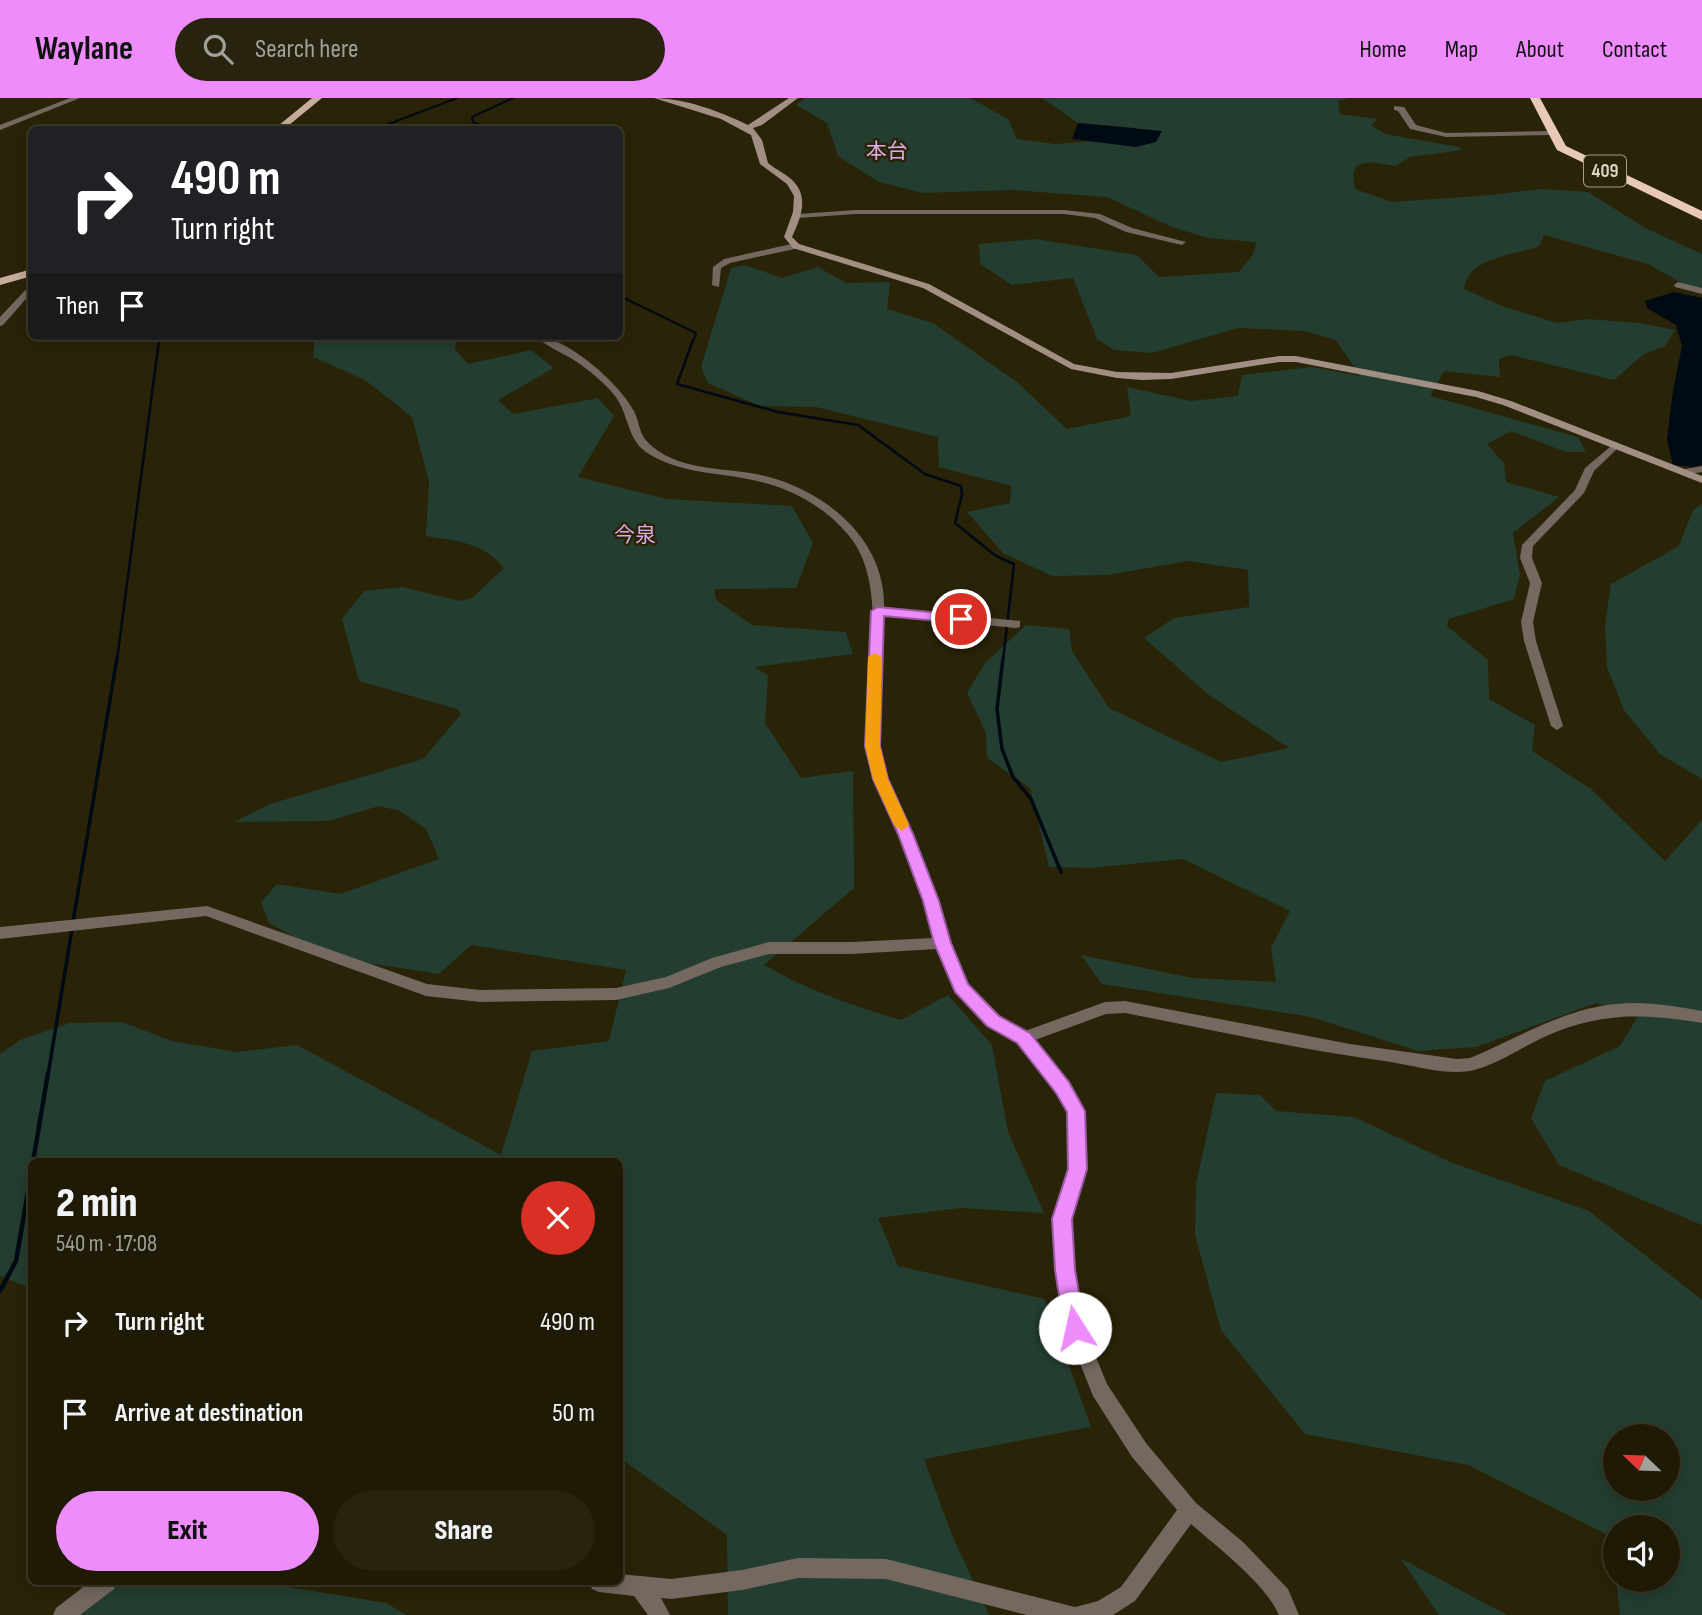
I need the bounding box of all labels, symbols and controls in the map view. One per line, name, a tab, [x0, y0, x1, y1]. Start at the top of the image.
search box	[175, 18, 665, 81]
text: Waylane	[35, 29, 133, 69]
icon: search	[199, 30, 237, 68]
text: Search here	[255, 34, 358, 65]
text: Home	[1359, 35, 1407, 64]
text: Map	[1445, 35, 1478, 64]
text: About	[1516, 35, 1564, 64]
text: Contact	[1602, 35, 1667, 64]
district label: 本台	[866, 139, 908, 164]
text: 490 m	[171, 150, 281, 209]
icon: right	[56, 154, 147, 245]
road number: 409	[1584, 156, 1626, 186]
text: Turn right	[171, 210, 275, 249]
icon: arrive	[113, 287, 151, 325]
text: Then	[56, 291, 99, 322]
district label: 今泉	[614, 523, 656, 548]
pin	[931, 589, 991, 649]
icon: arrive	[942, 600, 980, 638]
text: 2 min	[56, 1178, 137, 1229]
button: close	[521, 1181, 595, 1255]
text: 540 m · 17:08	[56, 1230, 157, 1258]
position arrow	[1038, 1291, 1112, 1365]
icon: right	[56, 1304, 94, 1342]
text: Turn right	[115, 1307, 204, 1338]
text: 490 m	[540, 1307, 595, 1338]
icon: arrive	[56, 1395, 94, 1433]
text: Arrive at destination	[115, 1398, 303, 1429]
text: 50 m	[552, 1398, 595, 1429]
north arrow	[1603, 1424, 1680, 1502]
map controls	[1603, 1424, 1680, 1592]
button: Exit	[56, 1491, 319, 1571]
button: Share	[333, 1491, 595, 1571]
button: sound	[1603, 1515, 1680, 1592]

